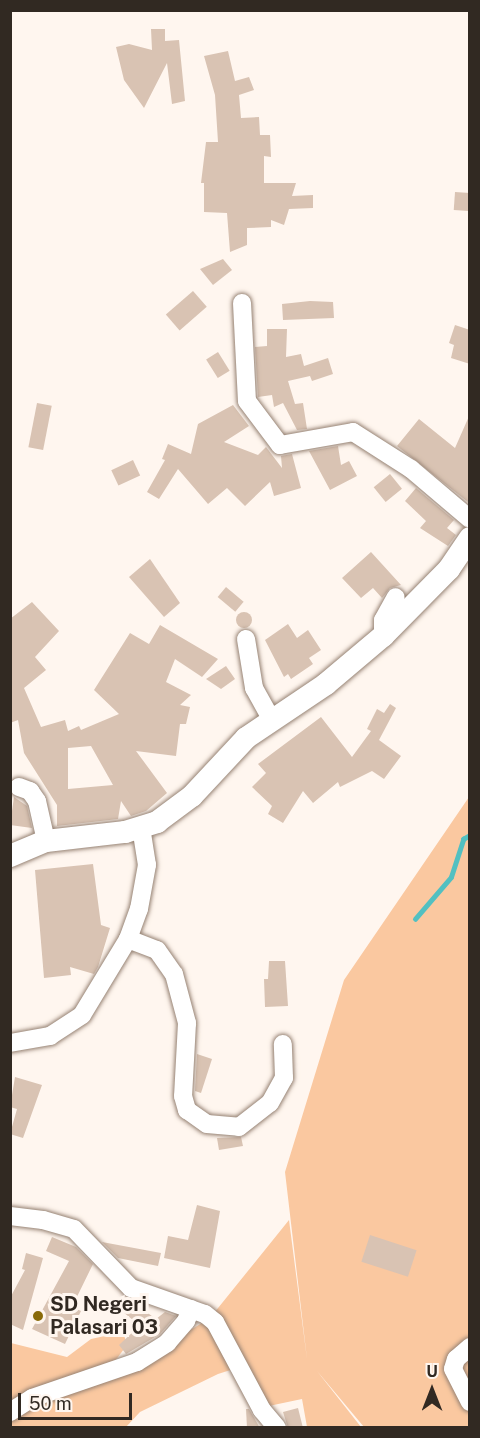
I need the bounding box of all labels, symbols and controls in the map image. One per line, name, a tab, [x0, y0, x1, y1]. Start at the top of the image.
place label: SD Negeri Palasari 03	[50, 1292, 158, 1339]
marker: SD Negeri Palasari 03	[31, 1309, 45, 1323]
north arrow	[402, 1360, 462, 1420]
text: U	[426, 1362, 438, 1381]
scale bar	[21, 1381, 135, 1419]
text: 50 m	[29, 1393, 72, 1414]

